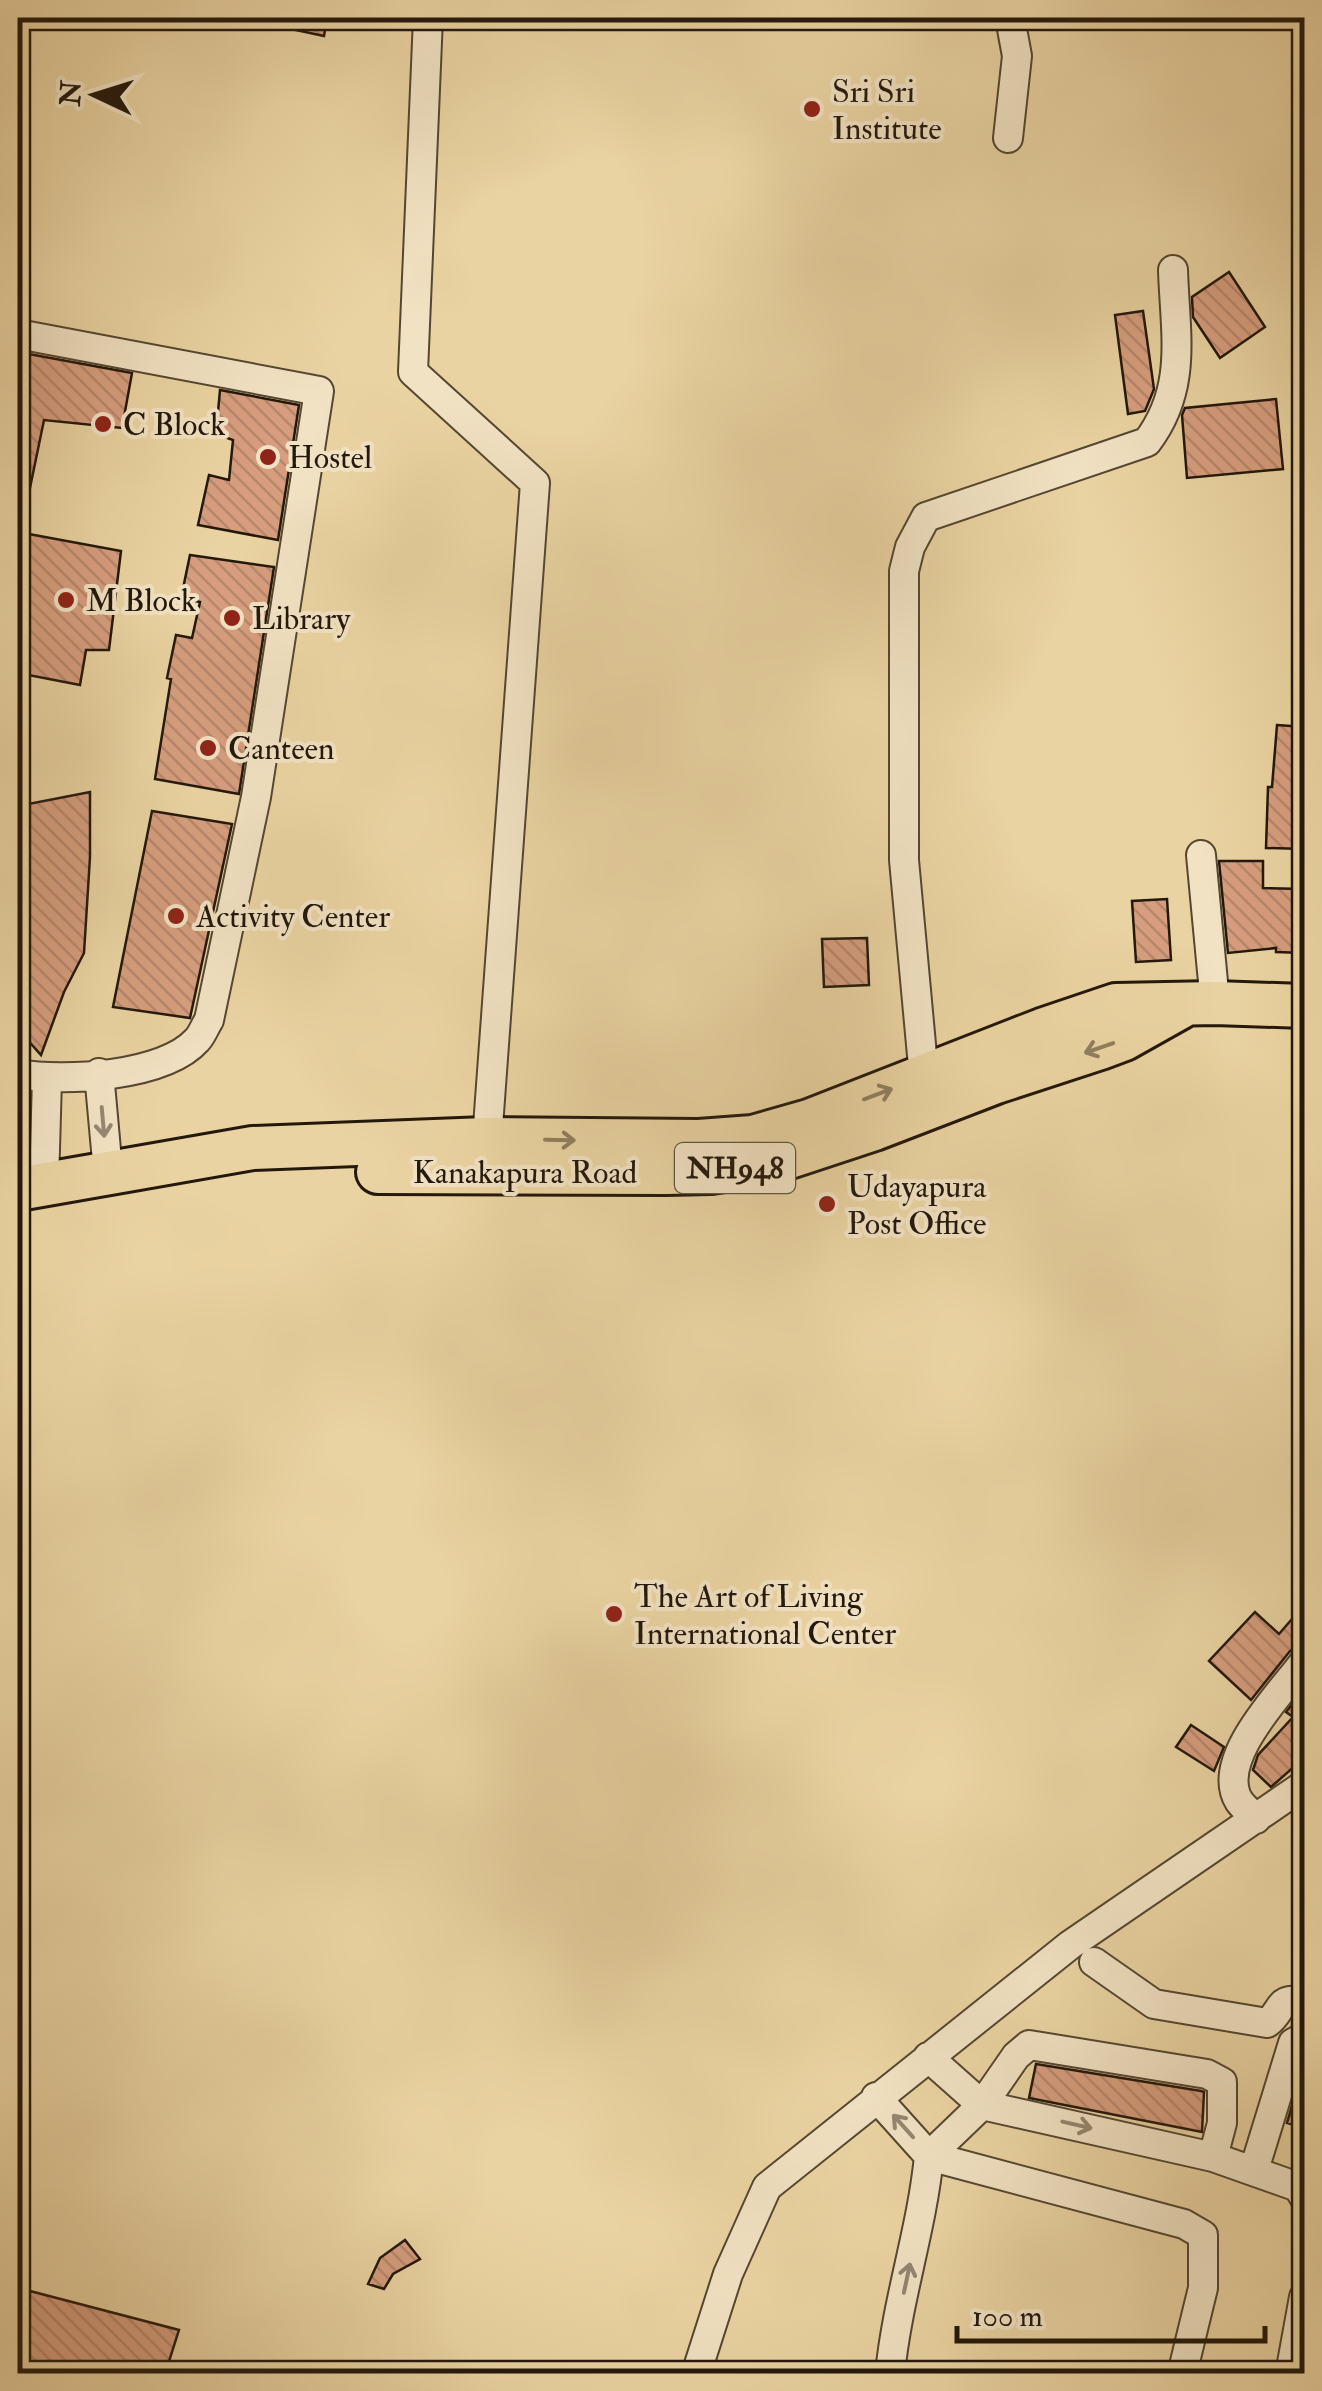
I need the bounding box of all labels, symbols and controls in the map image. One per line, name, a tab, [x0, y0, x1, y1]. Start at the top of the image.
north arrow	[45, 45, 145, 145]
place label: Sri Sri Institute	[832, 72, 942, 149]
text: N	[53, 79, 90, 108]
marker: Sri Sri Institute	[801, 98, 823, 120]
place label: C Block	[123, 405, 226, 445]
marker: C Block	[92, 413, 114, 435]
place label: Hostel	[288, 438, 372, 478]
marker: Hostel	[257, 446, 279, 468]
place label: M Block	[86, 581, 196, 621]
marker: M Block	[55, 589, 77, 611]
place label: Library	[252, 599, 351, 639]
marker: Library	[221, 607, 243, 629]
place label: Canteen	[228, 729, 334, 769]
marker: Canteen	[197, 737, 219, 759]
place label: Activity Center	[195, 897, 390, 937]
marker: Activity Center	[165, 905, 187, 927]
one-way arrow	[1085, 1040, 1116, 1058]
one-way arrow	[862, 1084, 893, 1102]
one-way arrow	[94, 1106, 113, 1138]
one-way arrow	[544, 1130, 576, 1150]
road number: NH948	[675, 1143, 795, 1193]
street label: Kanakapura Road	[413, 1153, 638, 1193]
place label: Udayapura Post Office	[847, 1167, 987, 1244]
marker: Udayapura Post Office	[816, 1193, 838, 1215]
place label: The Art of Living International Center	[634, 1577, 896, 1654]
marker: The Art of Living International Center	[603, 1603, 625, 1625]
one-way arrow	[891, 2114, 914, 2139]
one-way arrow	[1060, 2117, 1092, 2135]
one-way arrow	[898, 2263, 917, 2295]
scale bar	[957, 2281, 1264, 2343]
text: 100 m	[972, 2298, 1043, 2335]

